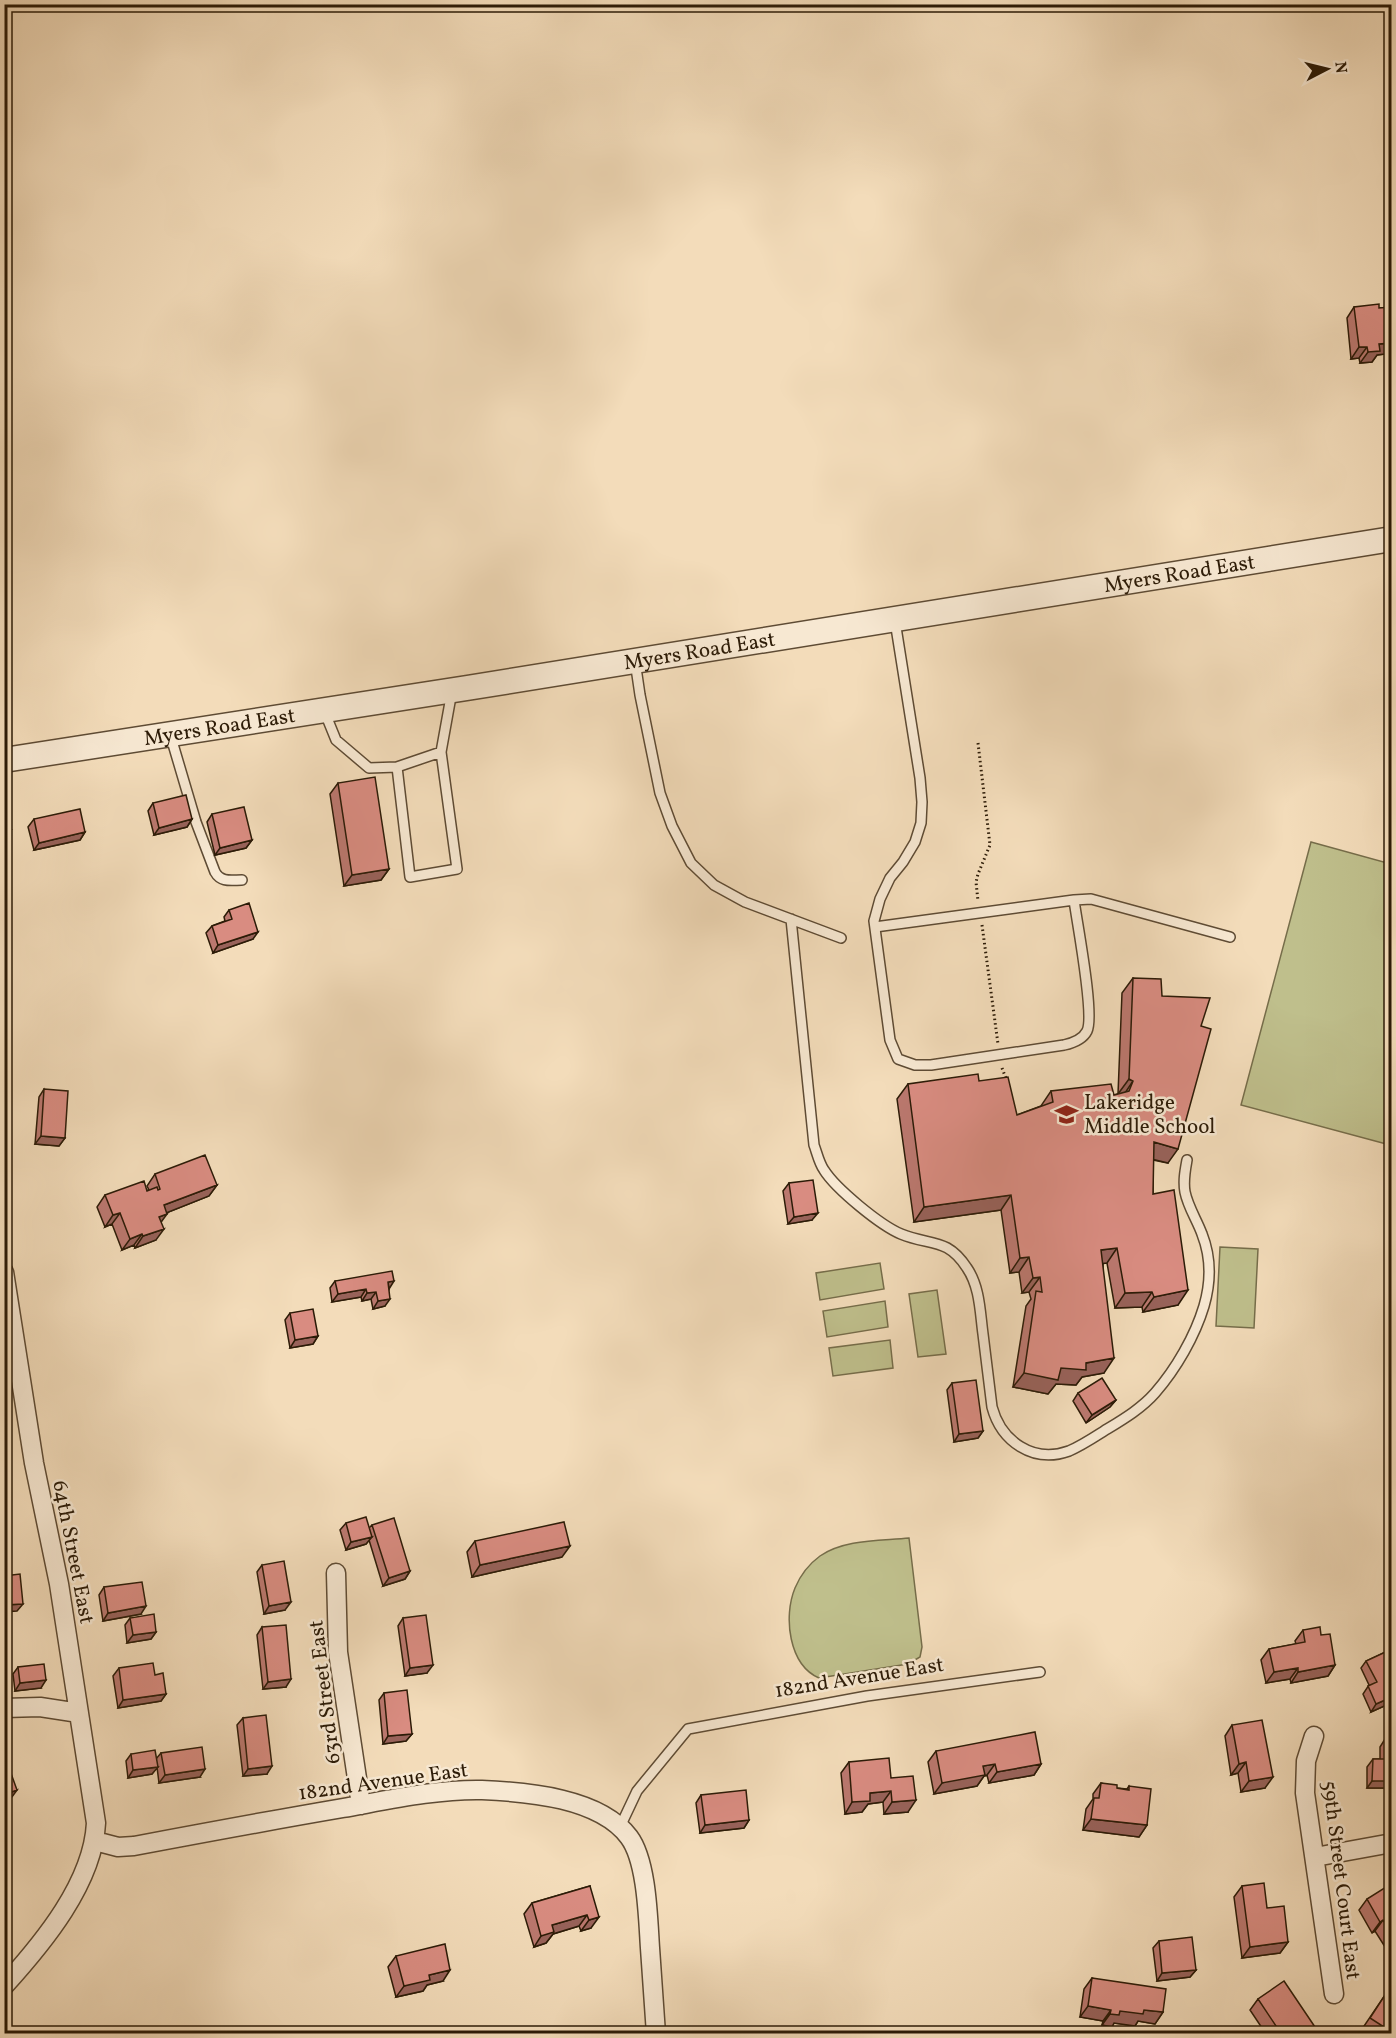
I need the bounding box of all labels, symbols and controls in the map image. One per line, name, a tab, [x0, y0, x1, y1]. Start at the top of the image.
north arrow	[1297, 39, 1357, 99]
text: N	[1328, 60, 1352, 75]
street label: Myers Road East	[1102, 548, 1257, 601]
street label: Myers Road East	[622, 626, 777, 679]
street label: Myers Road East	[142, 702, 297, 754]
place label: Lakeridge Middle School	[1084, 1089, 1215, 1142]
school or university icon: Lakeridge Middle School	[1053, 1101, 1079, 1127]
street label: 64th Street East	[44, 1478, 101, 1626]
street label: 63rd Street East	[302, 1618, 349, 1765]
street label: 182nd Avenue East	[773, 1651, 946, 1706]
street label: 182nd Avenue East	[297, 1756, 470, 1809]
street label: 59th Street Court East	[1314, 1779, 1367, 1981]

